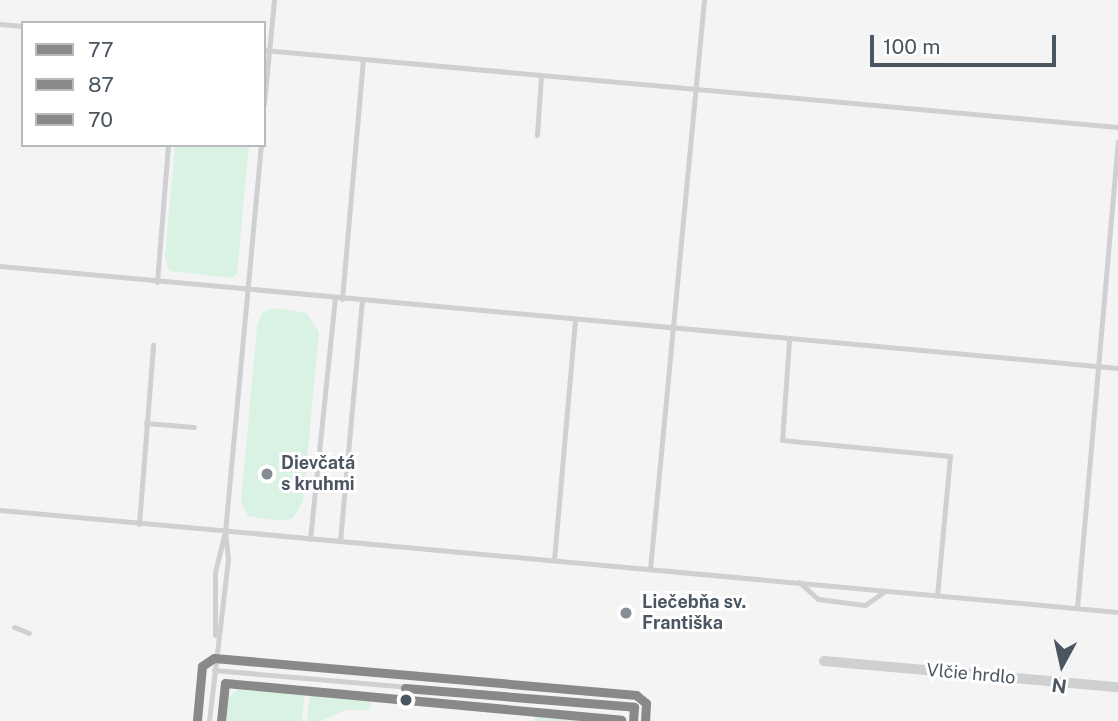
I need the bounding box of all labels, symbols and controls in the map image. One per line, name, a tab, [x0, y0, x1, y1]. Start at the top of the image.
legend	[21, 21, 266, 147]
scale bar	[873, 21, 1058, 65]
text: 100 m	[883, 34, 940, 59]
text: 77	[88, 37, 114, 62]
text: 87	[88, 72, 114, 97]
text: 70	[88, 107, 113, 132]
place label: Dievčatá s kruhmi	[281, 453, 355, 496]
marker: Dievčatá s kruhmi	[259, 466, 275, 482]
place label: Liečebňa sv. Františka	[642, 592, 746, 634]
marker: Liečebňa sv. Františka	[616, 603, 636, 623]
north arrow	[1027, 630, 1097, 700]
street label: Vlčie hrdlo	[926, 659, 1016, 689]
text: N	[1050, 674, 1068, 698]
unlabelled marker	[399, 693, 413, 707]

